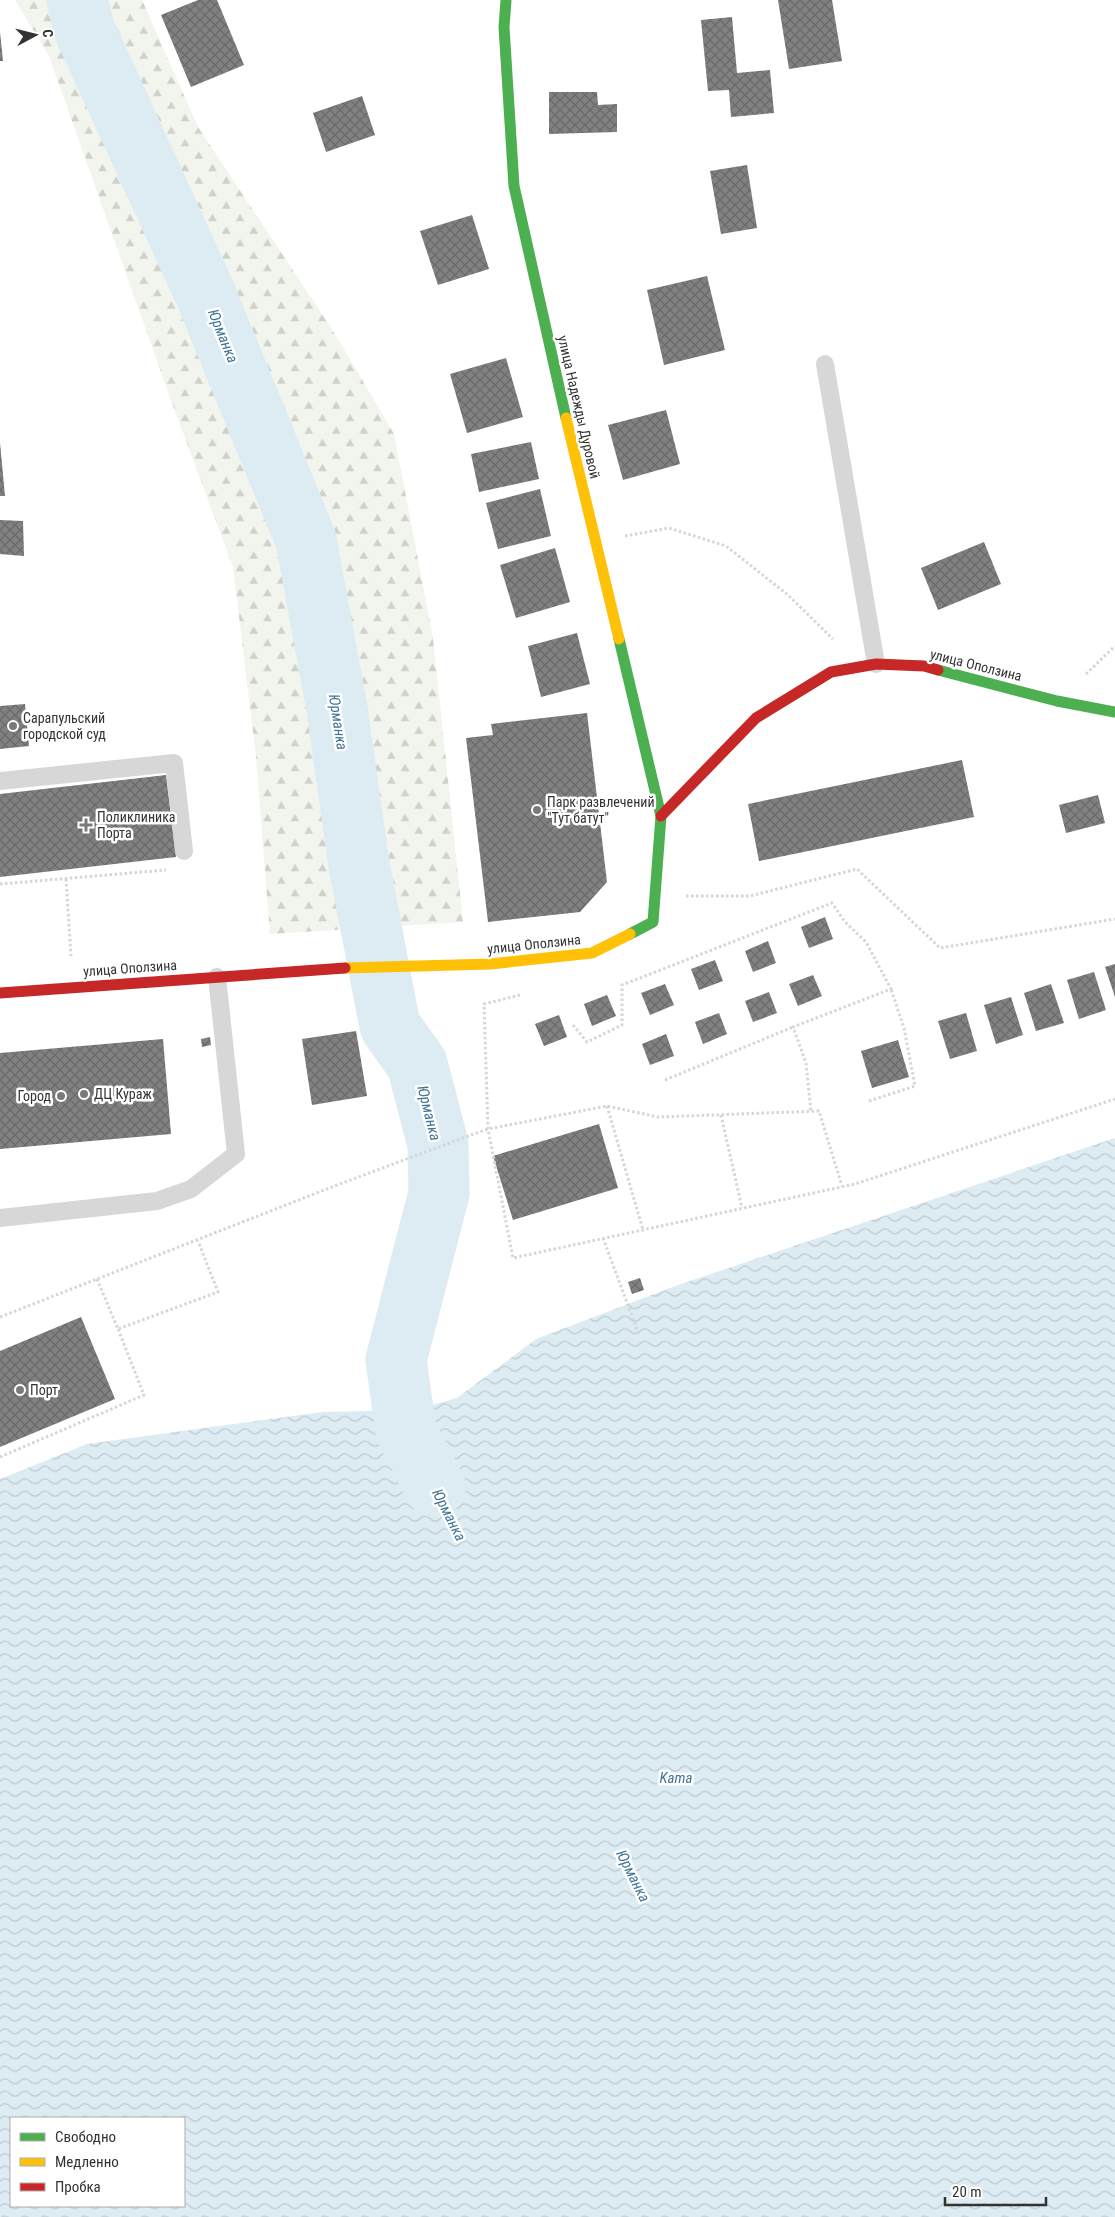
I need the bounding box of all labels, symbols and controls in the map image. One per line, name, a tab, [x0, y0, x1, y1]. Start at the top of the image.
north arrow	[10, 10, 60, 60]
text: С	[39, 28, 56, 38]
water label: Юрманка	[204, 307, 242, 365]
street label: улица Надежды Дуровой	[555, 334, 603, 480]
street label: улица Оползина	[929, 646, 1023, 684]
water label: Юрманка	[325, 693, 351, 751]
place label: Сарапульский городской суд	[23, 710, 106, 742]
marker: Сарапульский городской суд	[7, 720, 19, 732]
place label: Парк развлечений "Тут батут"	[547, 794, 655, 826]
marker: Парк развлечений "Тут батут"	[531, 804, 543, 816]
place label: Поликлиника Порта	[97, 809, 176, 841]
marker: Поликлиника Порта	[79, 818, 93, 832]
street label: улица Оползина	[486, 931, 582, 957]
street label: улица Оползина	[83, 957, 177, 979]
water label: Юрманка	[413, 1084, 445, 1142]
place label: ДЦ Кураж	[94, 1086, 152, 1102]
place label: Город	[17, 1088, 51, 1104]
marker: ДЦ Кураж	[78, 1088, 90, 1100]
marker: Город	[55, 1090, 67, 1102]
place label: Порт	[30, 1382, 58, 1398]
marker: Порт	[14, 1384, 26, 1396]
water label: Юрманка	[428, 1486, 470, 1544]
water label: Kama	[660, 1769, 692, 1787]
water label: Юрманка	[612, 1847, 654, 1905]
legend	[10, 2117, 185, 2207]
text: Свободно	[55, 2128, 116, 2146]
text: Медленно	[55, 2153, 119, 2171]
scale bar	[945, 2174, 1046, 2206]
text: Пробка	[55, 2178, 101, 2196]
text: 20 m	[952, 2183, 982, 2201]

